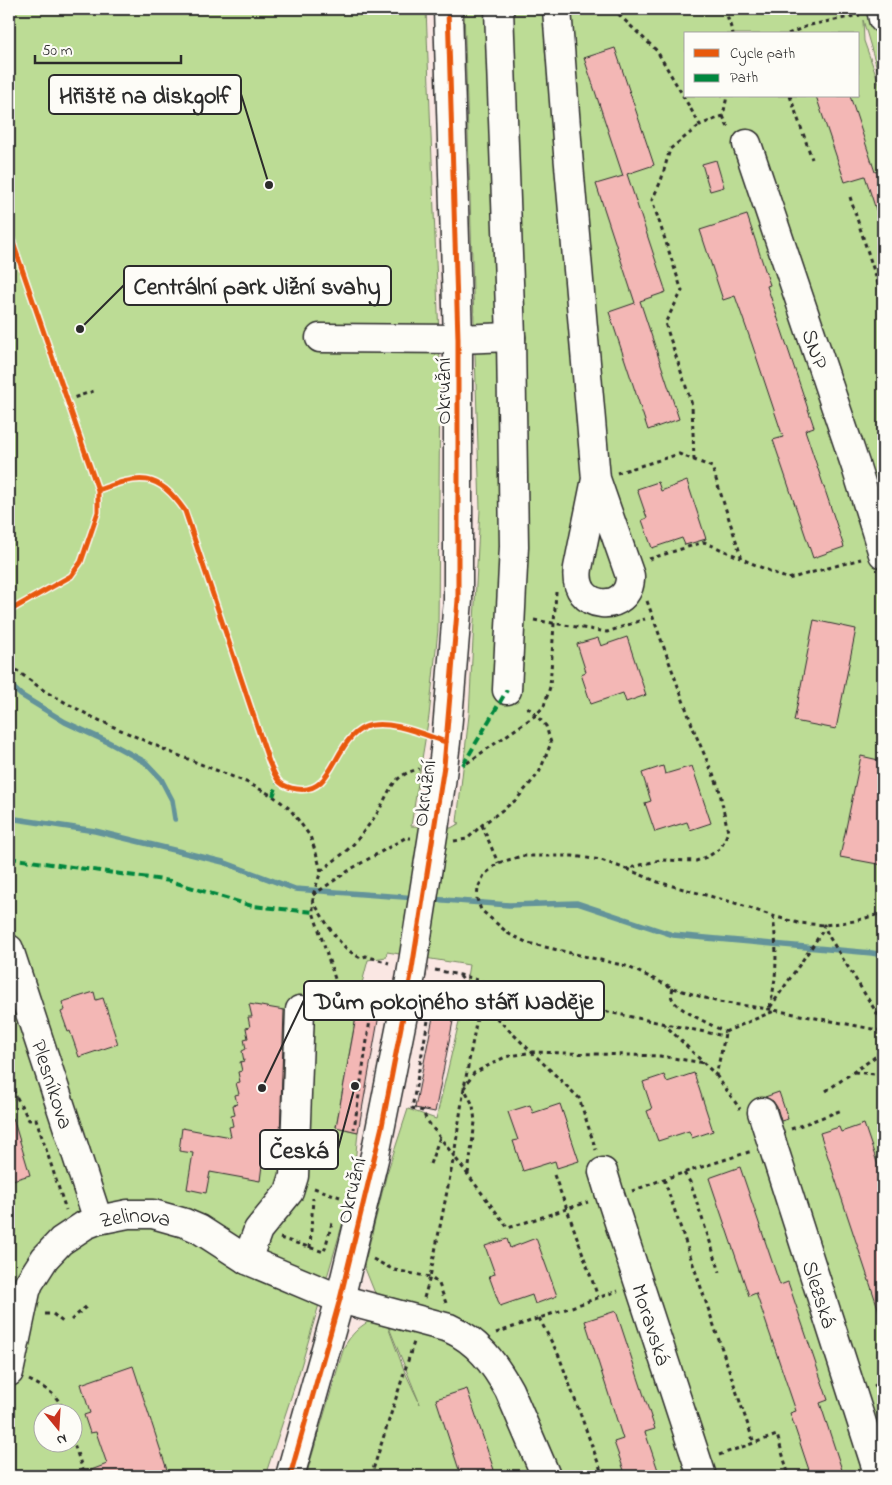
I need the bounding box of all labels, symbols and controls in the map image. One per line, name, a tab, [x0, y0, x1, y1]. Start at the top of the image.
scale bar	[35, 32, 181, 64]
legend	[684, 32, 860, 98]
text: 50 m	[42, 40, 73, 62]
text: Cycle path	[730, 43, 795, 66]
text: Path	[730, 67, 758, 89]
callout: Hřiště na diskgolf	[49, 75, 241, 114]
text: Hřiště na diskgolf	[59, 80, 232, 116]
callout: Centrální park Jižní svahy	[124, 266, 391, 305]
text: Centrální park Jižní svahy	[134, 271, 380, 307]
street label: SNP	[792, 325, 835, 374]
street label: Okružní	[429, 357, 461, 425]
street label: Okružní	[405, 758, 447, 829]
callout: Dům pokojného stáří Naděje	[304, 981, 604, 1020]
text: Dům pokojného stáří Naděje	[313, 986, 595, 1021]
street label: Plesníkova	[21, 1036, 80, 1134]
callout: Česká	[260, 1130, 338, 1169]
text: Česká	[270, 1135, 329, 1170]
street label: Okružní	[329, 1154, 377, 1227]
street label: Zelinova	[97, 1201, 174, 1238]
street label: Slezská	[792, 1257, 843, 1332]
street label: Moravská	[621, 1280, 678, 1370]
north arrow	[32, 1402, 82, 1452]
text: N	[54, 1427, 69, 1450]

